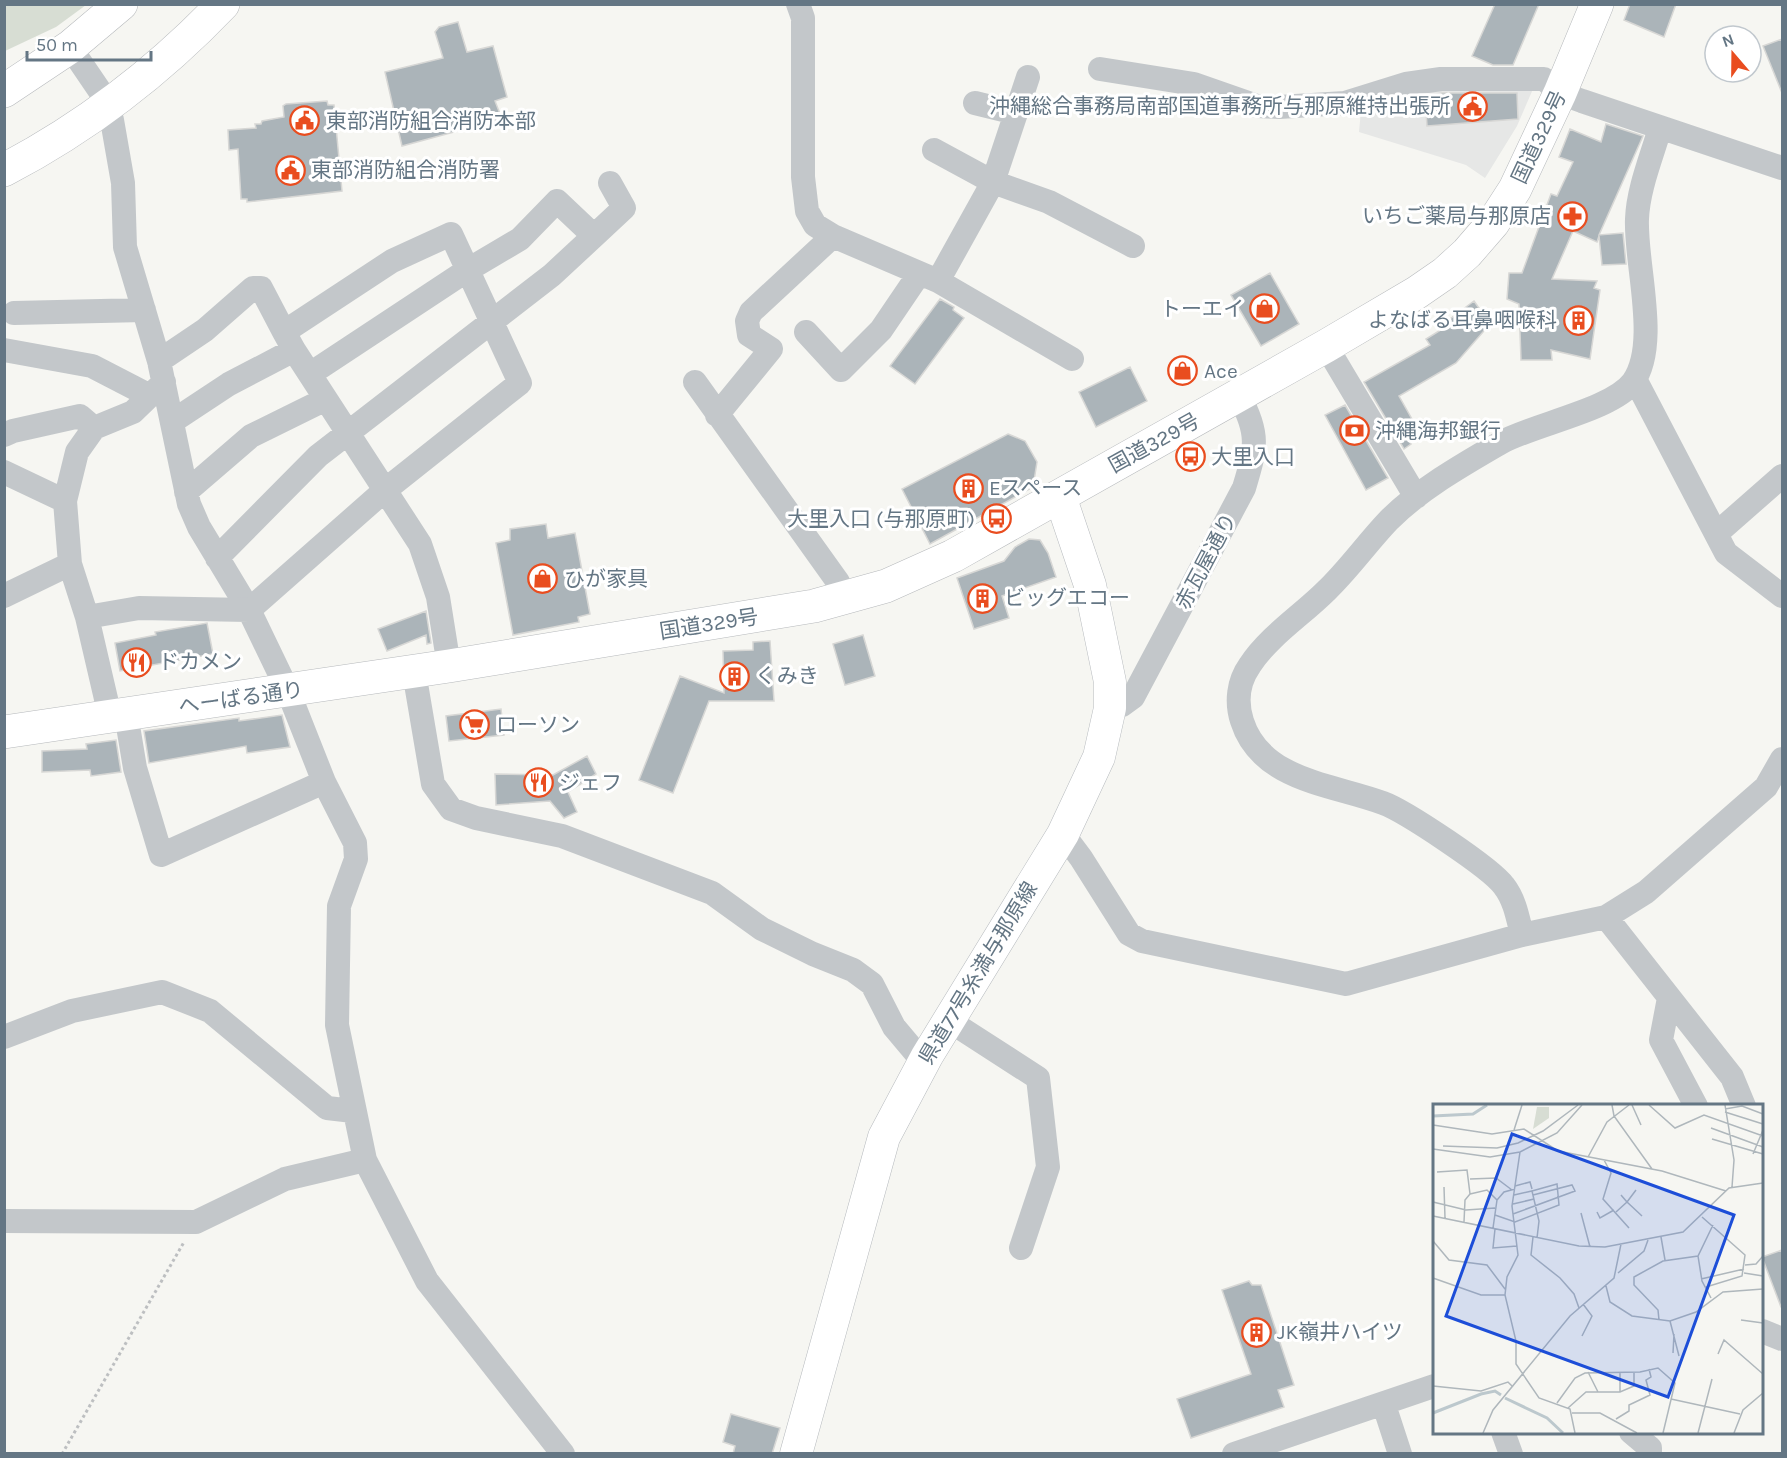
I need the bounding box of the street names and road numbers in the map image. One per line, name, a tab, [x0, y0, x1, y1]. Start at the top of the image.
street label: 国道329号	[1507, 87, 1571, 187]
street label: 国道329号	[1105, 408, 1203, 478]
street label: 赤瓦屋通り	[1171, 509, 1241, 613]
street label: 国道329号	[658, 604, 760, 644]
street label: へーばる通り	[177, 677, 305, 719]
street label: 県道77号糸満与那原線	[914, 877, 1042, 1069]

